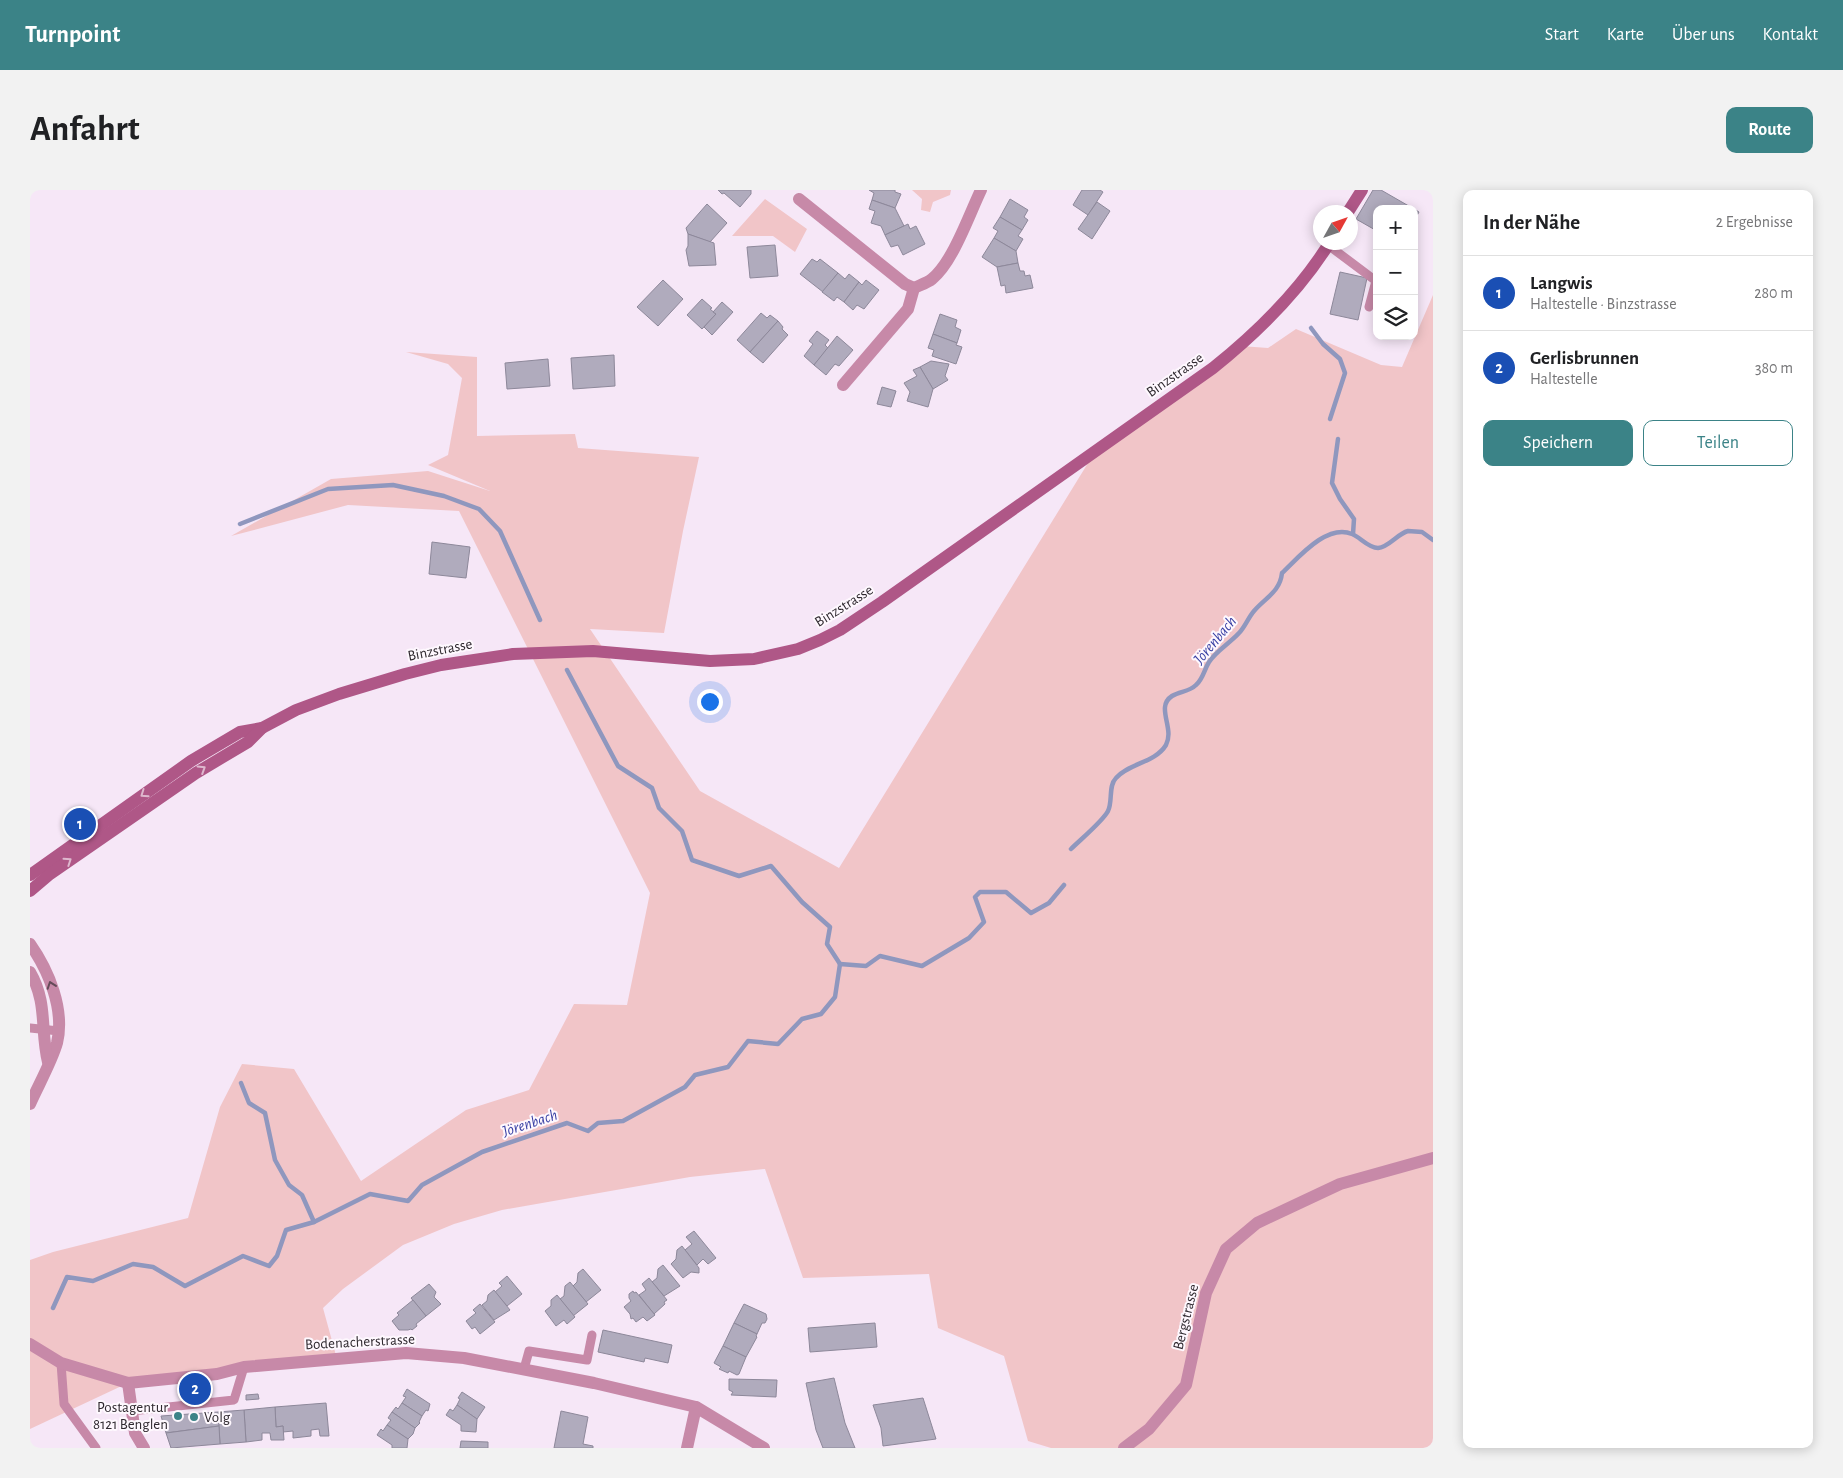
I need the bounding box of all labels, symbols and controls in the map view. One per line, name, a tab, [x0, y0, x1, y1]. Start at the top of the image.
text: Turnpoint	[25, 23, 120, 47]
text: Start	[1545, 26, 1579, 44]
text: Karte	[1607, 26, 1644, 44]
text: Über uns	[1672, 26, 1735, 44]
text: Kontakt	[1763, 26, 1818, 44]
button: Route	[1726, 107, 1813, 153]
text: Anfahrt	[30, 112, 140, 147]
north arrow	[1313, 205, 1358, 250]
map controls	[1373, 205, 1418, 340]
button: +	[1373, 205, 1418, 250]
text: In der Nähe	[1483, 212, 1580, 233]
text: 2 Ergebnisse	[1716, 214, 1793, 230]
button: −	[1373, 250, 1418, 295]
text: Langwis	[1530, 274, 1593, 293]
text: 1	[1496, 285, 1502, 301]
text: 280 m	[1754, 285, 1793, 301]
button: layers	[1373, 295, 1418, 340]
text: Haltestelle · Binzstrasse	[1530, 296, 1677, 312]
text: Gerlisbrunnen	[1530, 349, 1639, 368]
street label: Binzstrasse	[1144, 350, 1206, 400]
text: 2	[1495, 360, 1503, 376]
text: 380 m	[1755, 360, 1793, 376]
text: Haltestelle	[1530, 371, 1598, 387]
button: Speichern	[1483, 420, 1633, 466]
button: Teilen	[1643, 420, 1793, 466]
street label: Binzstrasse	[812, 582, 876, 630]
water label: Jörenbach	[1190, 613, 1239, 668]
street label: Binzstrasse	[406, 636, 474, 664]
your location	[697, 689, 723, 715]
one-way arrow	[197, 766, 206, 776]
one-way arrow	[140, 788, 150, 797]
pin: 1	[64, 805, 96, 843]
one-way arrow	[62, 858, 72, 867]
one-way arrow	[47, 982, 57, 990]
water label: Jörenbach	[500, 1107, 559, 1140]
street label: Bergstrasse	[1171, 1283, 1201, 1351]
street label: Bodenacherstrasse	[305, 1332, 415, 1352]
pin: 2	[179, 1370, 211, 1408]
place label: Postagentur 8121 Benglen	[93, 1400, 168, 1432]
marker: Postagentur 8121 Benglen	[172, 1410, 184, 1422]
place label: Volg	[204, 1410, 231, 1425]
marker: Volg	[188, 1411, 200, 1423]

